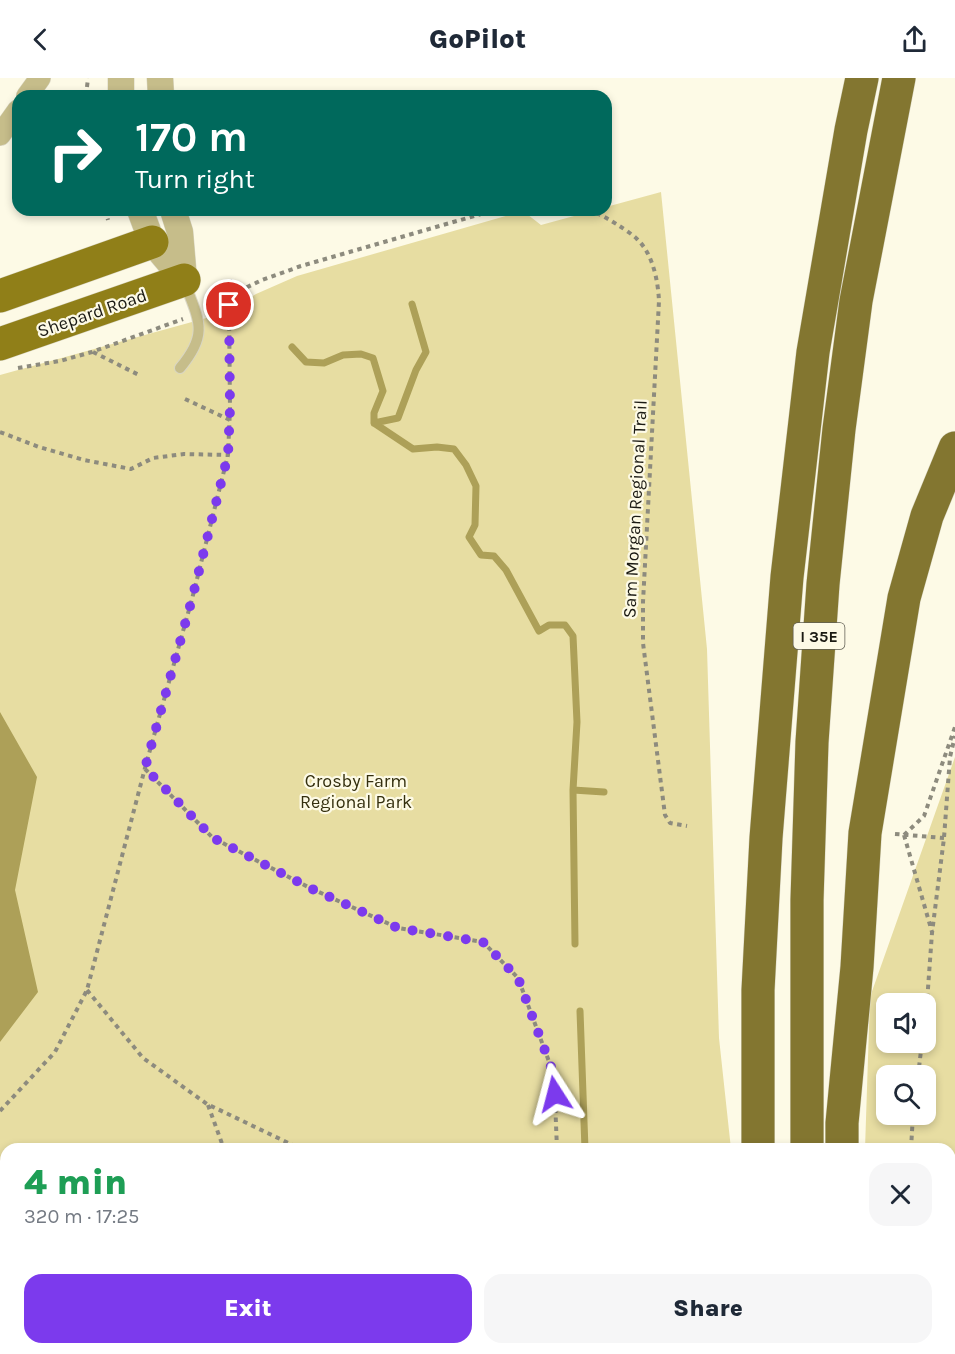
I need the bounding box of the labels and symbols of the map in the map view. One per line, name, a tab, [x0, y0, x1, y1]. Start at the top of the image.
pin	[203, 279, 254, 330]
street label: Shepard Road	[34, 284, 150, 342]
street label: Sam Morgan Regional Trail	[618, 399, 652, 619]
road number: I 35E	[794, 623, 844, 649]
park label: Crosby Farm Regional Park	[300, 770, 412, 813]
position arrow	[523, 1062, 587, 1126]

